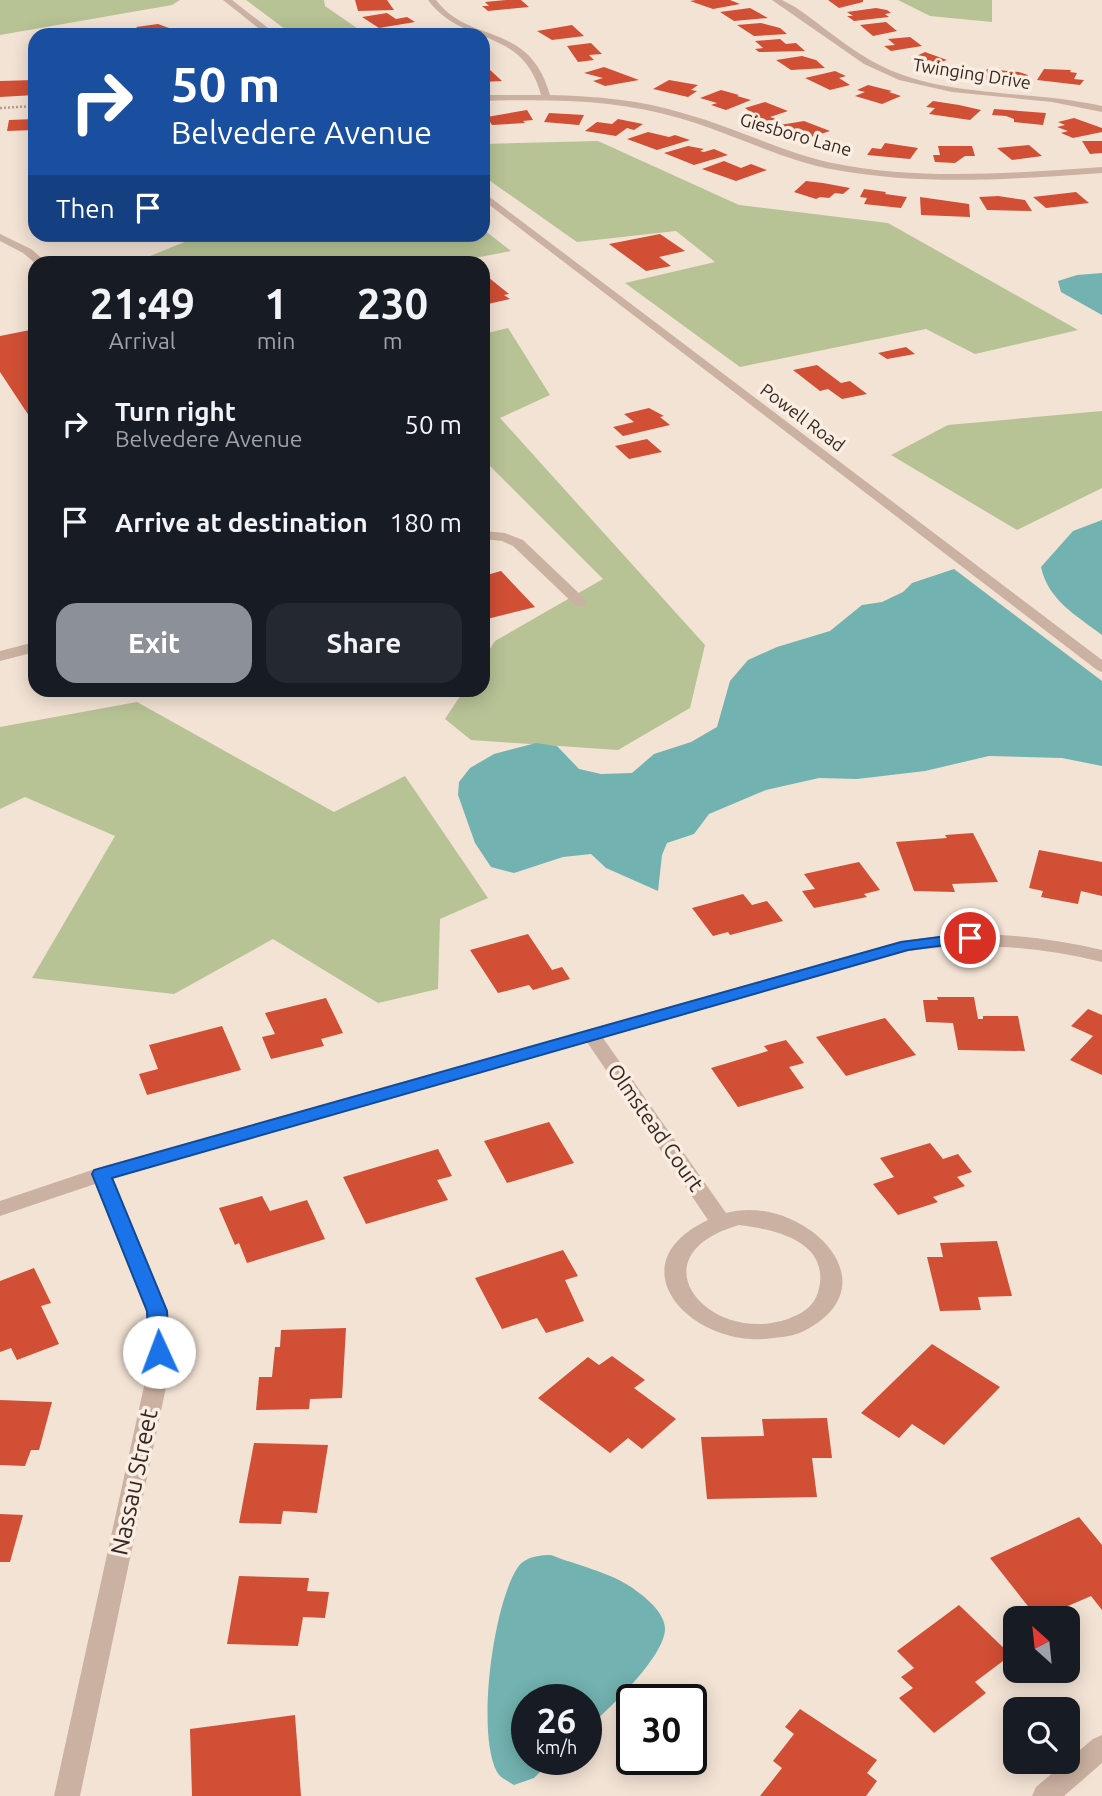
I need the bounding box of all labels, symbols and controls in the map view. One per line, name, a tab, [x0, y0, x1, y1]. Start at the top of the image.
street label: Twinging Drive	[911, 54, 1033, 92]
icon: right	[56, 56, 147, 147]
text: 50 m	[171, 56, 280, 111]
street label: Giesboro Lane	[738, 109, 854, 159]
text: Belvedere Avenue	[171, 114, 432, 150]
icon: arrive	[129, 189, 167, 227]
text: Then	[56, 194, 115, 223]
text: 21:49	[90, 280, 195, 327]
text: 1	[264, 280, 288, 327]
text: 230	[357, 280, 428, 327]
text: Arrival	[109, 328, 176, 353]
text: min	[257, 328, 295, 353]
text: m	[383, 328, 403, 353]
street label: Powell Road	[757, 379, 849, 455]
text: Turn right	[115, 397, 236, 426]
icon: right	[56, 405, 94, 443]
text: 50 m	[404, 410, 462, 439]
text: Belvedere Avenue	[115, 426, 302, 451]
icon: arrive	[56, 503, 94, 541]
text: Arrive at destination	[115, 508, 368, 537]
text: 180 m	[390, 508, 462, 537]
button: Exit	[56, 603, 252, 683]
button: Share	[266, 603, 462, 683]
pin	[940, 908, 1000, 968]
icon: arrive	[951, 919, 989, 957]
street label: Olmstead Court	[603, 1059, 709, 1195]
position arrow	[122, 1315, 196, 1389]
street label: Nassau Street	[105, 1406, 163, 1558]
north arrow	[1003, 1606, 1080, 1684]
map controls	[1003, 1606, 1080, 1774]
speed limit sign: 30	[616, 1684, 707, 1775]
button: search	[1003, 1697, 1080, 1774]
text: 26	[537, 1700, 576, 1740]
text: km/h	[536, 1737, 577, 1757]

